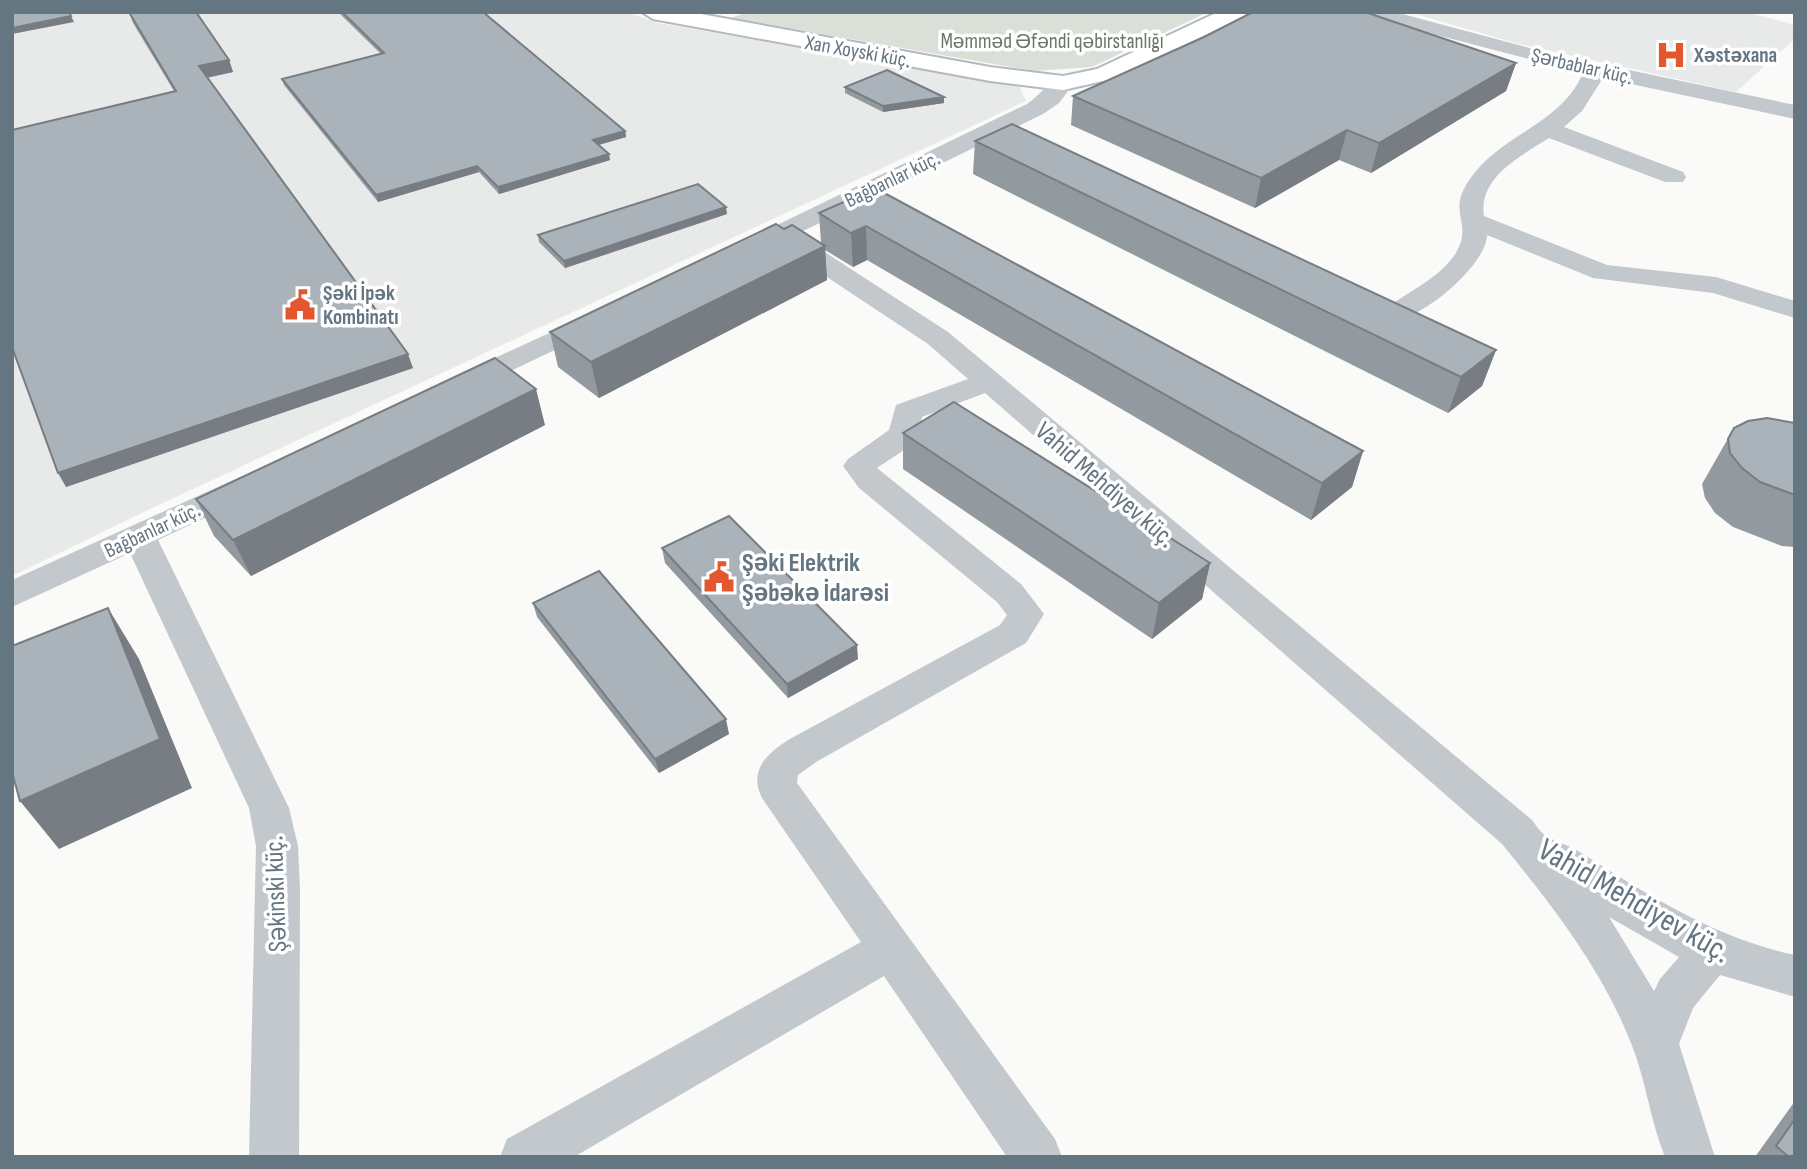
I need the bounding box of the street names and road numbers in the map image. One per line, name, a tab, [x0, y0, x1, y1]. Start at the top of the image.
street label: Xan Xoyski küç.	[802, 30, 913, 73]
street label: Şərbablar küç.	[1529, 43, 1635, 90]
street label: Bağbanlar küç.	[841, 146, 944, 213]
street label: Vahid Mehdiyev küç.	[1029, 416, 1181, 554]
street label: Bağbanlar küç.	[100, 497, 204, 563]
street label: Vahid Mehdiyev küç.	[1531, 830, 1738, 972]
street label: Şəkinski küç.	[259, 835, 294, 953]

